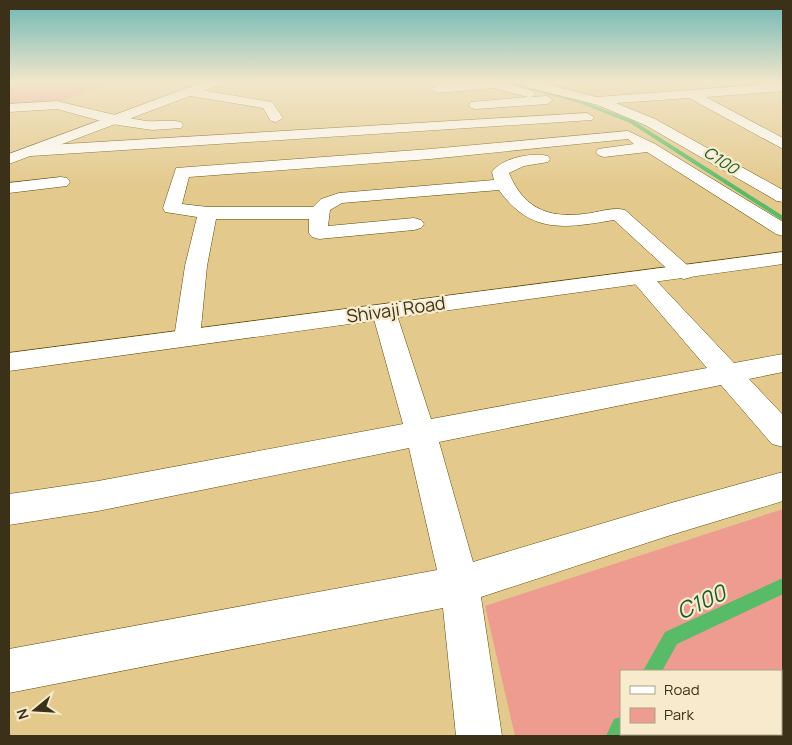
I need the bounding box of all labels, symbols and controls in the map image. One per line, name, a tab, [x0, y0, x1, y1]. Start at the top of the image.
water label: C100	[699, 141, 744, 180]
street label: Shivaji Road	[345, 290, 447, 328]
water label: C100	[671, 577, 732, 626]
legend	[620, 670, 782, 735]
text: Road	[664, 679, 700, 700]
north arrow	[10, 685, 60, 735]
text: Park	[664, 704, 694, 725]
text: N	[12, 706, 33, 722]

